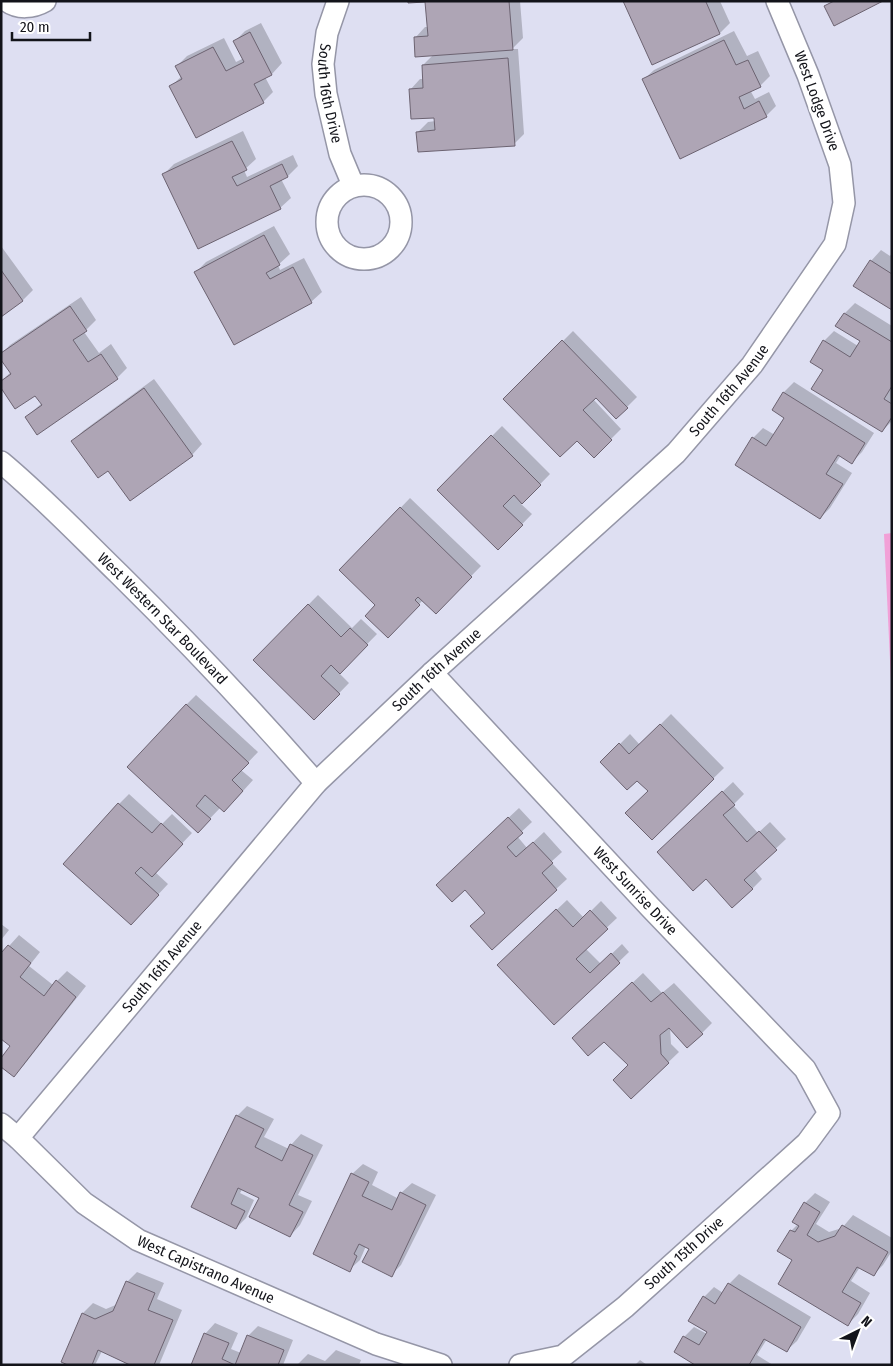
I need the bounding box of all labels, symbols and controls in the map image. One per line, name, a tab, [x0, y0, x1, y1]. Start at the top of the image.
scale bar	[12, 10, 90, 42]
text: 20 m	[20, 18, 50, 36]
street label: South 16th Drive	[314, 42, 346, 145]
street label: West Lodge Drive	[791, 49, 843, 153]
street label: South 16th Avenue	[685, 341, 772, 440]
street label: West Western Star Boulevard	[94, 549, 231, 688]
street label: South 16th Avenue	[388, 624, 485, 715]
street label: West Sunrise Drive	[589, 843, 681, 939]
street label: South 16th Avenue	[118, 917, 206, 1016]
street label: South 15th Drive	[641, 1213, 727, 1293]
street label: West Capistrano Avenue	[134, 1232, 277, 1307]
north arrow	[833, 1306, 883, 1356]
text: N	[858, 1313, 875, 1331]

